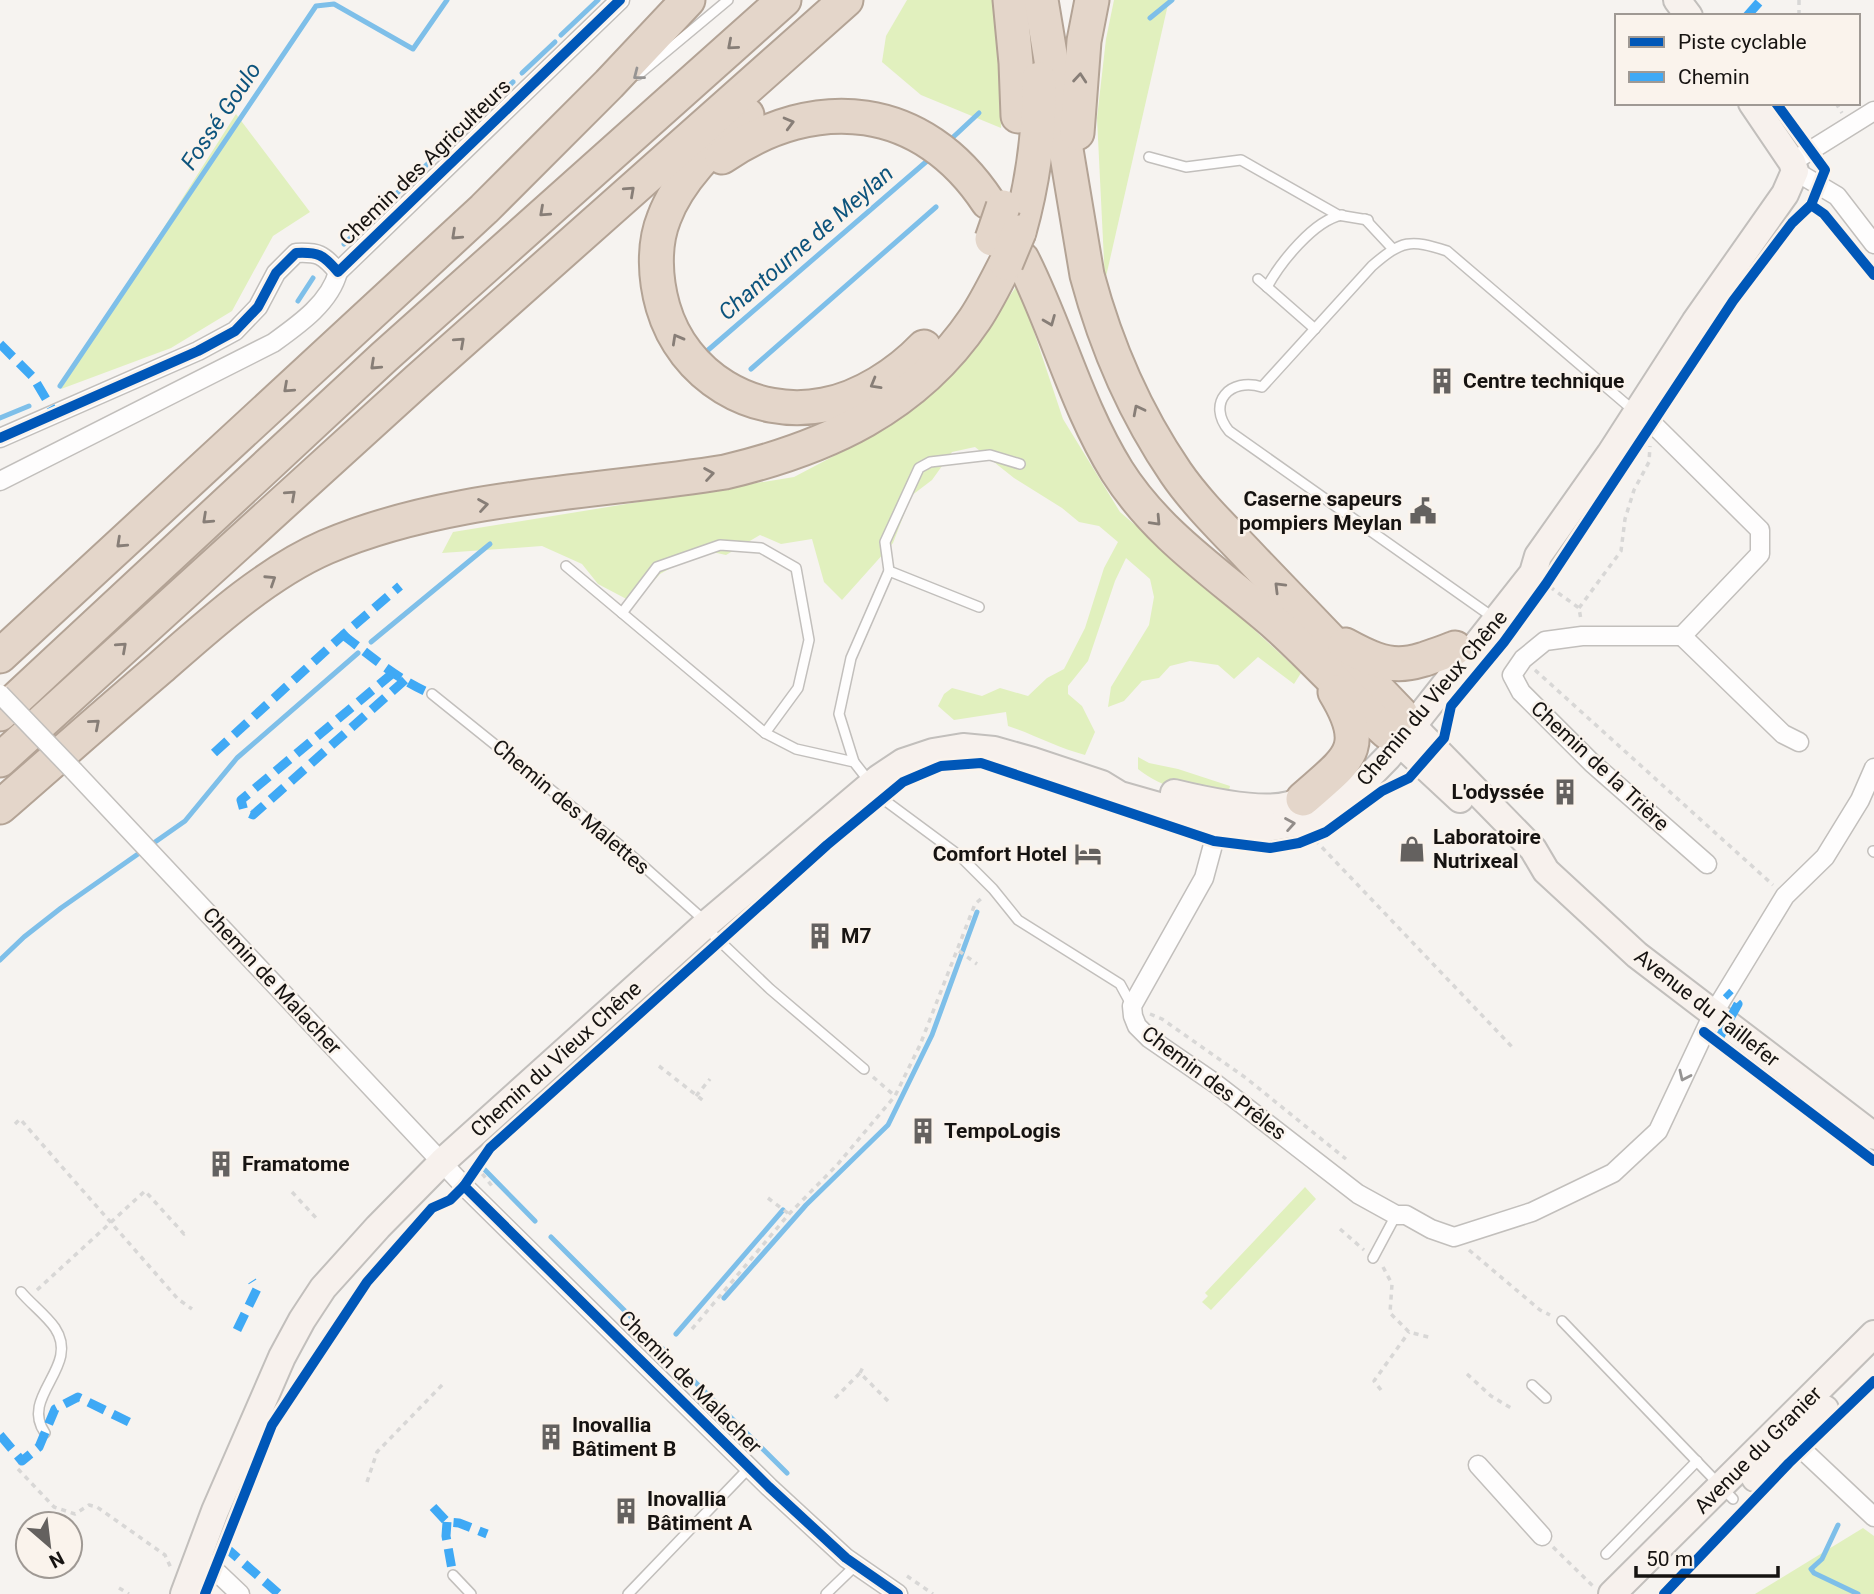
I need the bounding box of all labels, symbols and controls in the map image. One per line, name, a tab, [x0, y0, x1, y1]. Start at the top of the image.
legend	[1615, 14, 1860, 105]
text: Piste cyclable	[1678, 30, 1807, 54]
one-way arrow	[728, 37, 741, 49]
water label: Fossé Goulo	[175, 57, 267, 175]
text: Chemin	[1678, 65, 1750, 89]
one-way arrow	[634, 67, 646, 80]
one-way arrow	[1072, 72, 1087, 83]
street label: Chemin des Agriculteurs	[334, 74, 516, 250]
one-way arrow	[783, 117, 795, 131]
water label: Chantourne de Meylan	[713, 160, 899, 326]
one-way arrow	[622, 187, 635, 199]
one-way arrow	[539, 204, 552, 216]
one-way arrow	[451, 227, 464, 239]
one-way arrow	[1042, 314, 1056, 326]
one-way arrow	[672, 333, 685, 346]
one-way arrow	[452, 338, 465, 351]
one-way arrow	[370, 357, 383, 369]
building icon: Centre technique	[1427, 366, 1457, 396]
place label: Centre technique	[1463, 369, 1624, 393]
one-way arrow	[869, 376, 882, 389]
one-way arrow	[283, 380, 296, 393]
one-way arrow	[1133, 405, 1147, 417]
one-way arrow	[703, 467, 714, 482]
place label: Caserne sapeurs pompiers Meylan	[1239, 487, 1402, 535]
one-way arrow	[283, 490, 296, 503]
public building icon: Caserne sapeurs pompiers Meylan	[1408, 496, 1438, 526]
one-way arrow	[477, 498, 489, 513]
one-way arrow	[202, 510, 215, 523]
one-way arrow	[1147, 513, 1160, 526]
one-way arrow	[116, 535, 129, 547]
one-way arrow	[263, 575, 276, 588]
one-way arrow	[1275, 583, 1288, 596]
street label: Chemin du Vieux Chêne	[1352, 606, 1512, 790]
one-way arrow	[114, 643, 127, 655]
street label: Chemin de la Trière	[1526, 696, 1674, 836]
one-way arrow	[87, 720, 100, 732]
street label: Chemin des Malettes	[488, 734, 654, 880]
building icon: L'odyssée	[1550, 777, 1580, 807]
place label: L'odyssée	[1452, 780, 1544, 804]
one-way arrow	[1283, 818, 1295, 833]
place label: Laboratoire Nutrixeal	[1433, 825, 1541, 873]
shop icon: Laboratoire Nutrixeal	[1397, 834, 1427, 864]
hotel icon: Comfort Hotel	[1073, 839, 1103, 869]
place label: Comfort Hotel	[933, 842, 1067, 866]
street label: Chemin de Malacher	[198, 903, 346, 1059]
building icon: M7	[805, 921, 835, 951]
place label: M7	[841, 924, 871, 948]
street label: Avenue du Taillefer	[1630, 944, 1784, 1072]
street label: Chemin du Vieux Chêne	[466, 976, 646, 1142]
street label: Chemin des Prêles	[1137, 1021, 1291, 1145]
one-way arrow	[1678, 1069, 1692, 1081]
building icon: TempoLogis	[908, 1116, 938, 1146]
place label: TempoLogis	[944, 1119, 1061, 1143]
building icon: Framatome	[206, 1149, 236, 1179]
place label: Framatome	[242, 1152, 350, 1176]
street label: Chemin de Malacher	[614, 1306, 766, 1458]
street label: Avenue du Granier	[1689, 1381, 1827, 1519]
place label: Inovallia Bâtiment B	[572, 1413, 676, 1461]
building icon: Inovallia Bâtiment B	[536, 1422, 566, 1452]
place label: Inovallia Bâtiment A	[647, 1487, 753, 1535]
building icon: Inovallia Bâtiment A	[611, 1496, 641, 1526]
north arrow	[14, 1510, 84, 1580]
scale bar	[1636, 1534, 1778, 1578]
text: N	[45, 1546, 68, 1573]
text: 50 m	[1646, 1547, 1693, 1571]

